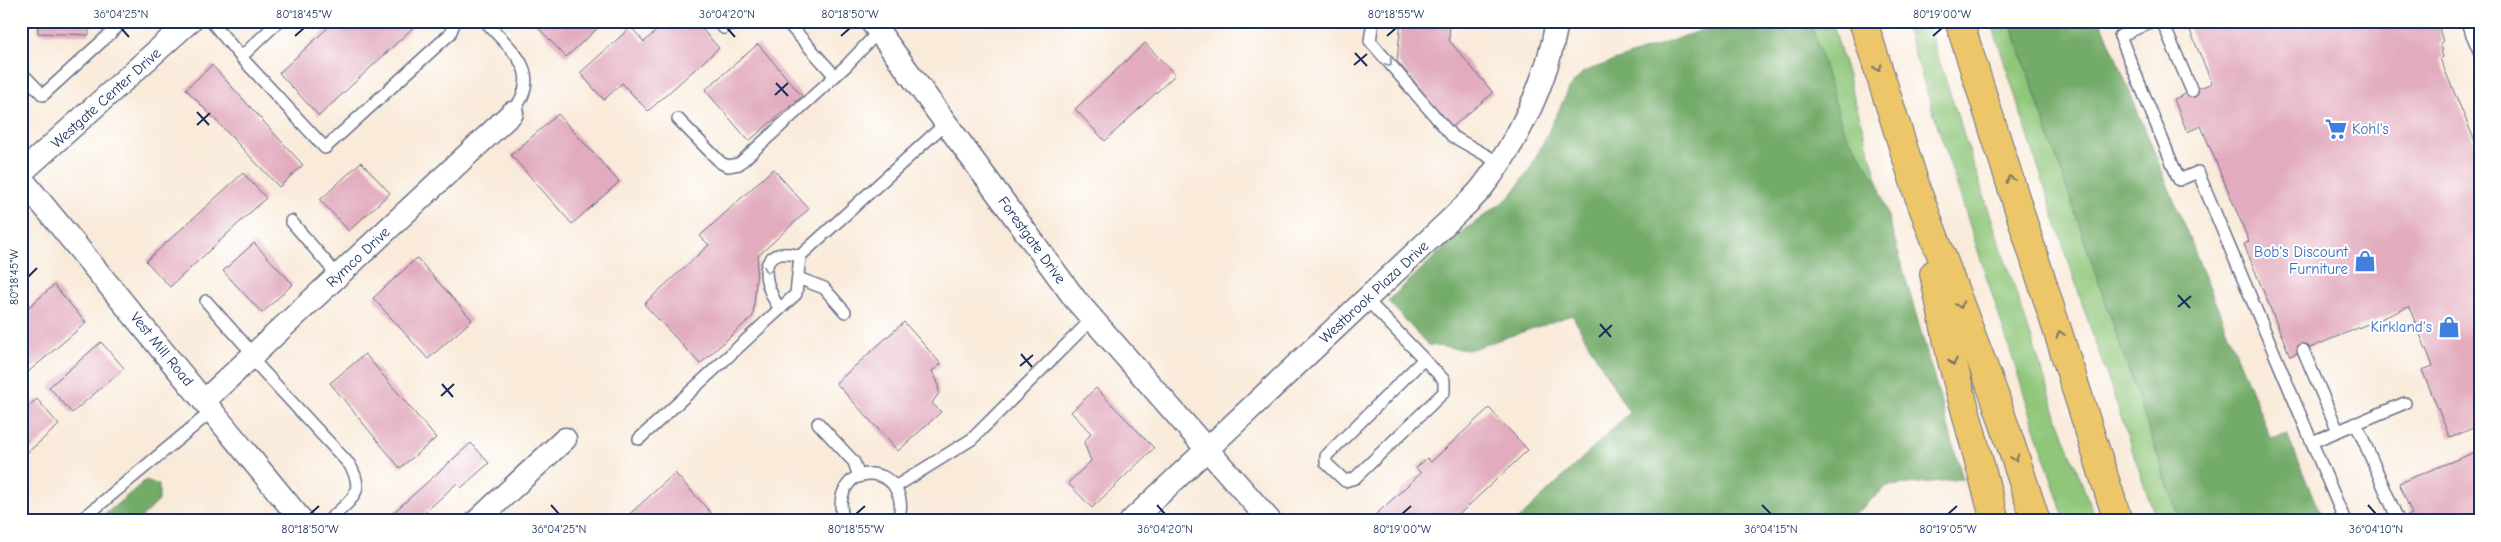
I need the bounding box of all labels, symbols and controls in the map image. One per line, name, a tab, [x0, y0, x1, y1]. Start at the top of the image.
text: 36°04'25"N	[94, 7, 148, 21]
text: 80°18'45"W	[276, 7, 332, 21]
text: 36°04'20"N	[699, 7, 755, 21]
text: 80°18'50"W	[821, 7, 879, 21]
text: 80°18'55"W	[1368, 7, 1425, 21]
text: 80°19'00"W	[1913, 7, 1972, 21]
street label: Westgate Center Drive	[47, 44, 165, 152]
one-way arrow	[1383, 57, 1392, 66]
one-way arrow	[1872, 63, 1882, 71]
supermarket icon: Kohl's	[2323, 116, 2349, 142]
place label: Kohl's	[2352, 120, 2389, 138]
one-way arrow	[2006, 175, 2016, 184]
street label: Forestgate Drive	[994, 193, 1070, 287]
street label: Rymco Drive	[322, 223, 394, 291]
street label: Westbrook Plaza Drive	[1316, 236, 1433, 347]
place label: Bob's Discount Furniture	[2254, 243, 2349, 278]
shop icon: Bob's Discount Furniture	[2352, 248, 2378, 274]
text: 80°18'45"W	[7, 249, 21, 305]
one-way arrow	[763, 266, 773, 275]
one-way arrow	[1954, 300, 1964, 309]
street label: Vest Mill Road	[127, 308, 197, 390]
shop icon: Kirkland's	[2436, 314, 2462, 340]
place label: Kirkland's	[2371, 318, 2432, 336]
one-way arrow	[2055, 330, 2065, 338]
one-way arrow	[1947, 357, 1957, 365]
one-way arrow	[2009, 453, 2019, 462]
text: 80°18'50"W	[281, 522, 339, 536]
text: 36°04'25"N	[532, 522, 586, 536]
text: 80°18'55"W	[828, 522, 885, 536]
text: 36°04'20"N	[1137, 522, 1193, 536]
text: 80°19'00"W	[1373, 522, 1432, 536]
text: 36°04'15"N	[1744, 522, 1798, 536]
text: 80°19'05"W	[1919, 522, 1977, 536]
text: 36°04'10"N	[2349, 522, 2403, 536]

